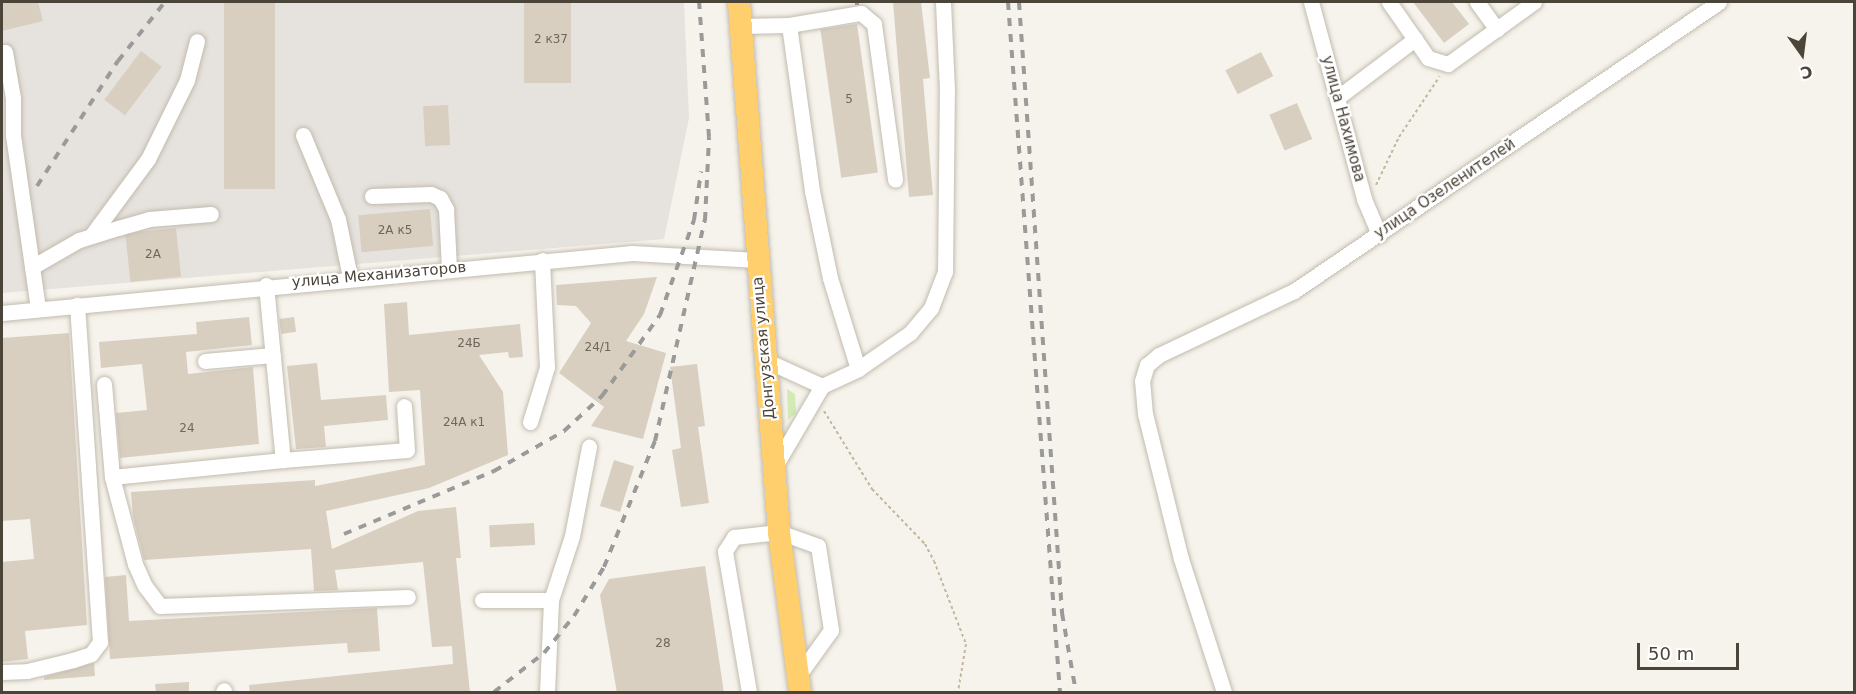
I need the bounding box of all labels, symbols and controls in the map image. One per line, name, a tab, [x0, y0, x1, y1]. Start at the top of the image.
north arrow	[1772, 24, 1832, 84]
house number: 2 к37	[534, 33, 568, 47]
street label: улица Нахимова	[1317, 54, 1369, 184]
text: С	[1798, 61, 1814, 83]
house number: 5	[845, 93, 853, 107]
street label: улица Озеленителей	[1371, 135, 1519, 243]
house number: 2А к5	[378, 224, 412, 238]
house number: 2А	[145, 248, 161, 262]
street label: улица Механизаторов	[291, 258, 467, 292]
street label: Донгузская улица	[749, 276, 779, 420]
house number: 24Б	[457, 337, 481, 351]
house number: 24/1	[585, 341, 611, 355]
house number: 24А к1	[443, 416, 485, 430]
house number: 24	[179, 422, 195, 436]
scale bar	[1640, 631, 1742, 669]
house number: 28	[655, 637, 671, 651]
text: 50 m	[1648, 643, 1694, 664]

